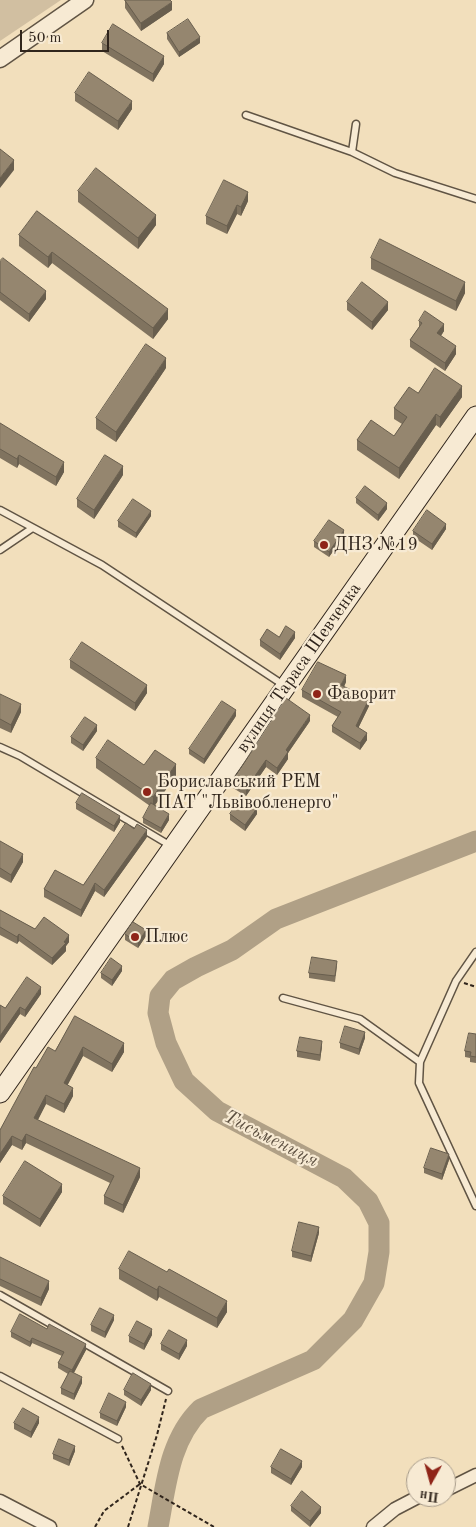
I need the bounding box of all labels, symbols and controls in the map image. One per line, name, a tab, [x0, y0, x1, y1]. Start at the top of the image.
scale bar	[22, 20, 111, 52]
text: 50 m	[28, 31, 62, 46]
place label: ДНЗ №19	[334, 534, 418, 556]
marker: ДНЗ №19	[318, 539, 330, 551]
street label: вулиця Тараса Шевченка	[232, 579, 366, 757]
place label: Фаворит	[327, 683, 396, 705]
marker: Фаворит	[311, 688, 323, 700]
place label: Бориславський РЕМ ПАТ "Львівобленерго"	[157, 771, 338, 814]
marker: Бориславський РЕМ ПАТ "Львівобленерго"	[141, 786, 153, 798]
place label: Плюс	[145, 926, 188, 948]
marker: Плюс	[129, 931, 141, 943]
water label: Тисьмениця	[220, 1105, 322, 1173]
north arrow	[406, 1457, 456, 1507]
text: Пн	[419, 1488, 440, 1504]

